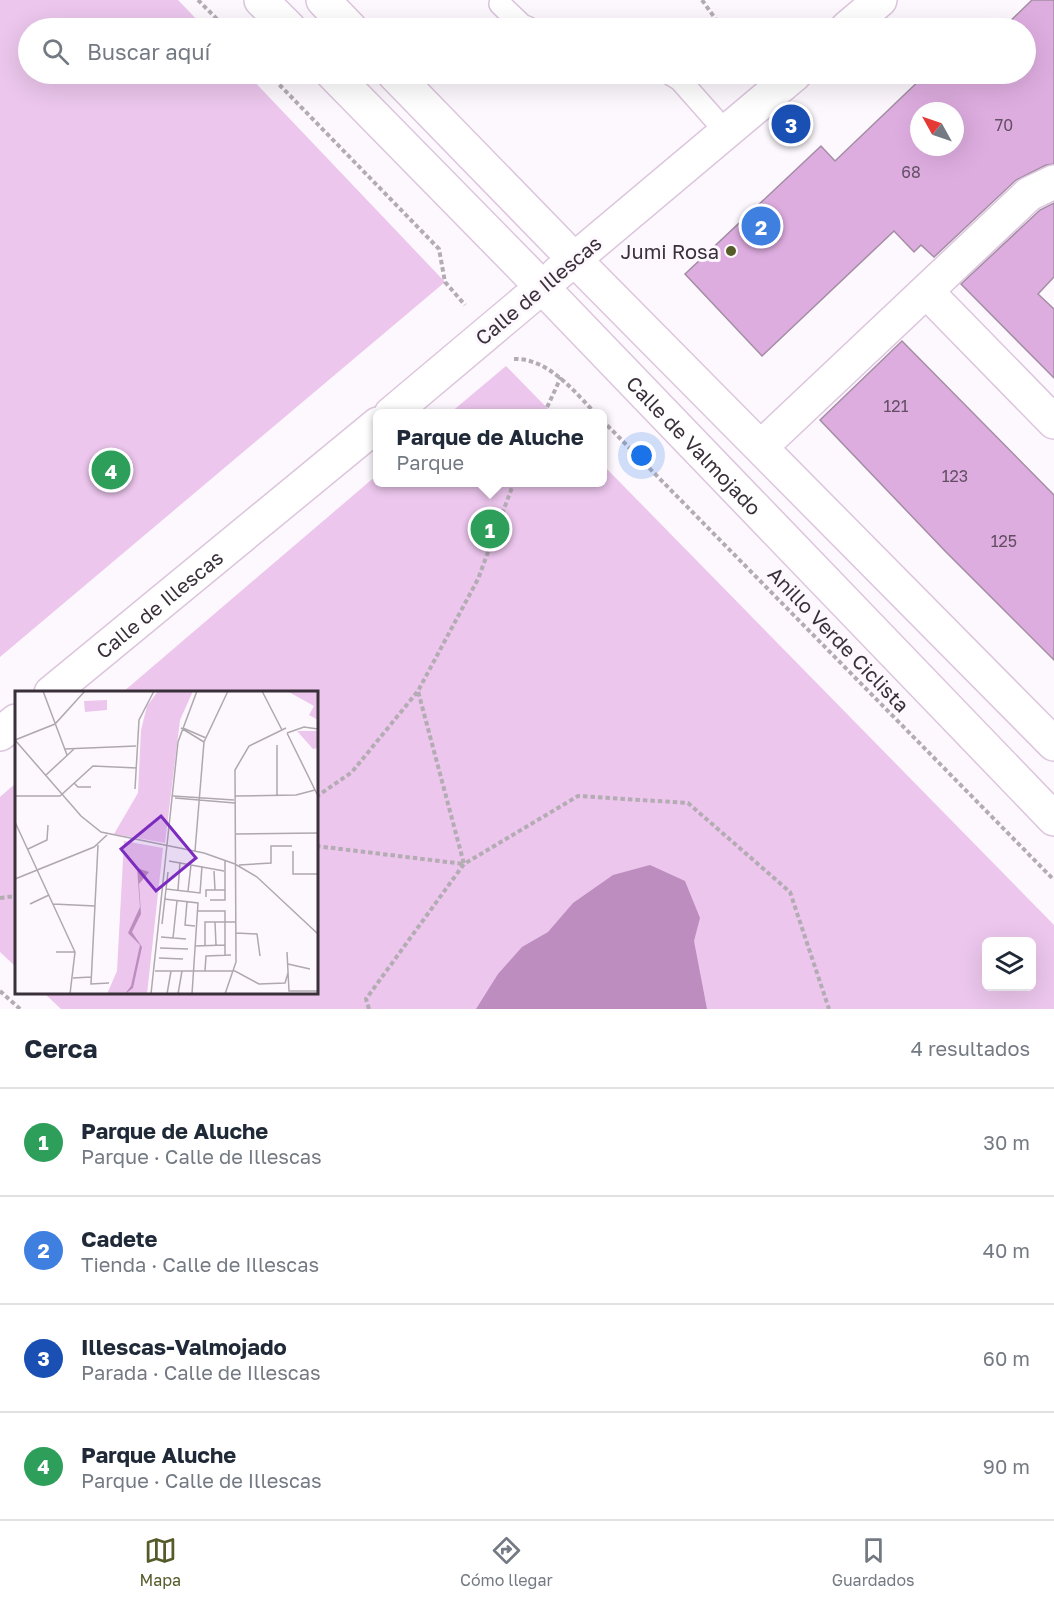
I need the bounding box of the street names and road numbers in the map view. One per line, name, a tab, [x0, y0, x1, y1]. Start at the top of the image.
street label: Calle de Illescas	[470, 230, 606, 350]
street label: Calle de Valmojado	[622, 371, 767, 520]
street label: Calle de Illescas	[91, 545, 227, 663]
street label: Anillo Verde Ciclista	[764, 561, 914, 717]

